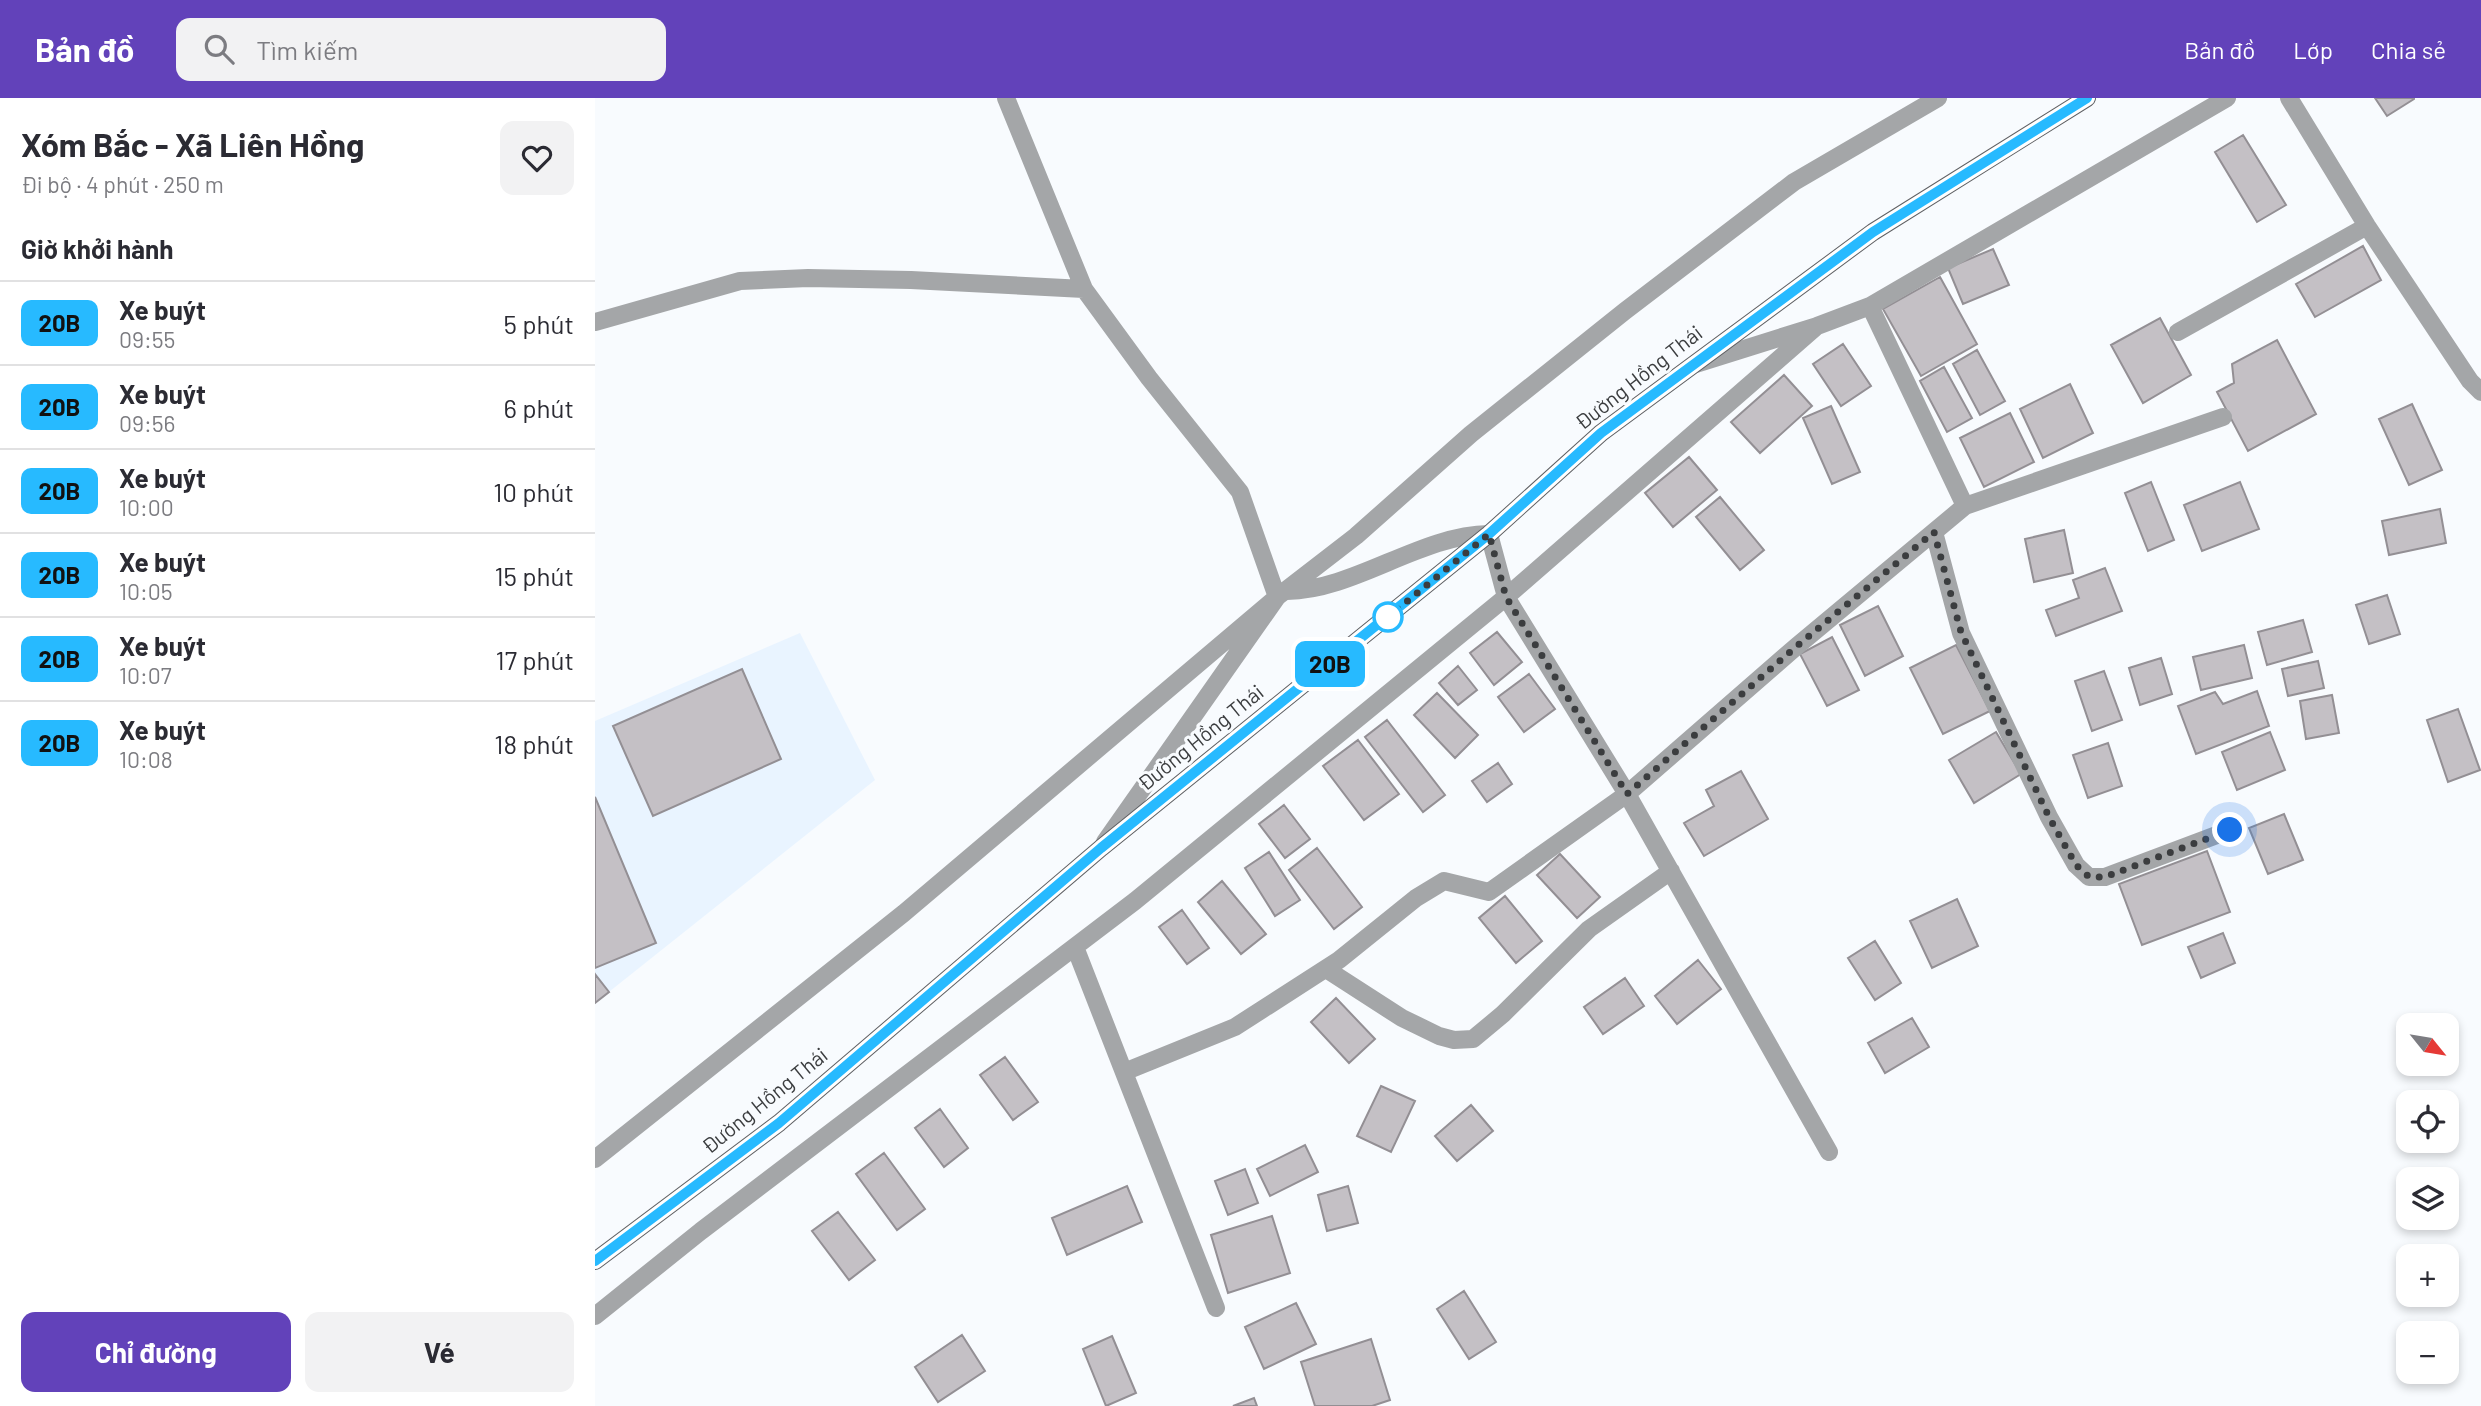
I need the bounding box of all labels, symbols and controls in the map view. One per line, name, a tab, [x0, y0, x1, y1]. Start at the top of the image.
search box	[176, 18, 666, 81]
text: Bản đồ	[35, 29, 134, 69]
icon: search	[200, 30, 238, 68]
text: Tìm kiếm	[256, 34, 358, 65]
text: Bản đồ	[2184, 35, 2255, 64]
text: Lớp	[2293, 35, 2333, 64]
text: Chia sẻ	[2371, 35, 2446, 64]
button: heart	[500, 121, 574, 195]
text: Xóm Bắc - Xã Liên Hồng	[21, 124, 364, 164]
text: Đi bộ · 4 phút · 250 m	[21, 170, 224, 198]
text: Giờ khởi hành	[21, 233, 174, 264]
text: Xe buýt	[119, 294, 206, 325]
text: 20B	[39, 308, 81, 337]
text: 5 phút	[504, 308, 574, 339]
street label: Đường Hồng Thái	[1570, 319, 1707, 434]
text: 09:55	[119, 325, 175, 353]
text: Xe buýt	[119, 378, 206, 409]
text: 20B	[39, 392, 81, 421]
text: 6 phút	[504, 392, 574, 423]
text: 09:56	[119, 409, 175, 437]
text: Xe buýt	[119, 462, 206, 493]
text: 20B	[39, 476, 81, 505]
text: 10 phút	[493, 476, 574, 507]
text: 10:00	[119, 493, 174, 521]
text: Xe buýt	[119, 546, 206, 577]
text: 20B	[39, 560, 81, 589]
text: 15 phút	[495, 560, 574, 591]
text: 10:05	[119, 577, 173, 605]
unlabelled marker	[1373, 602, 1403, 632]
text: Xe buýt	[119, 630, 206, 661]
line badge: 20B	[1290, 641, 1370, 687]
text: 20B	[39, 644, 81, 673]
text: 17 phút	[496, 644, 574, 675]
text: 20B	[1309, 649, 1351, 678]
text: 10:07	[119, 661, 172, 689]
street label: Đường Hồng Thái	[1132, 679, 1268, 795]
text: Xe buýt	[119, 714, 206, 745]
text: 20B	[39, 728, 81, 757]
text: 18 phút	[494, 728, 574, 759]
text: 10:08	[119, 745, 173, 773]
your location	[2212, 812, 2247, 847]
north arrow	[2396, 1013, 2459, 1076]
map controls	[2396, 1013, 2459, 1384]
street label: Đường Hồng Thái	[696, 1042, 832, 1158]
button: locate	[2396, 1090, 2459, 1153]
button: layers	[2396, 1167, 2459, 1230]
button: +	[2396, 1244, 2459, 1307]
button: Chỉ đường	[21, 1312, 291, 1392]
button: Vé	[305, 1312, 574, 1392]
button: −	[2396, 1321, 2459, 1384]

